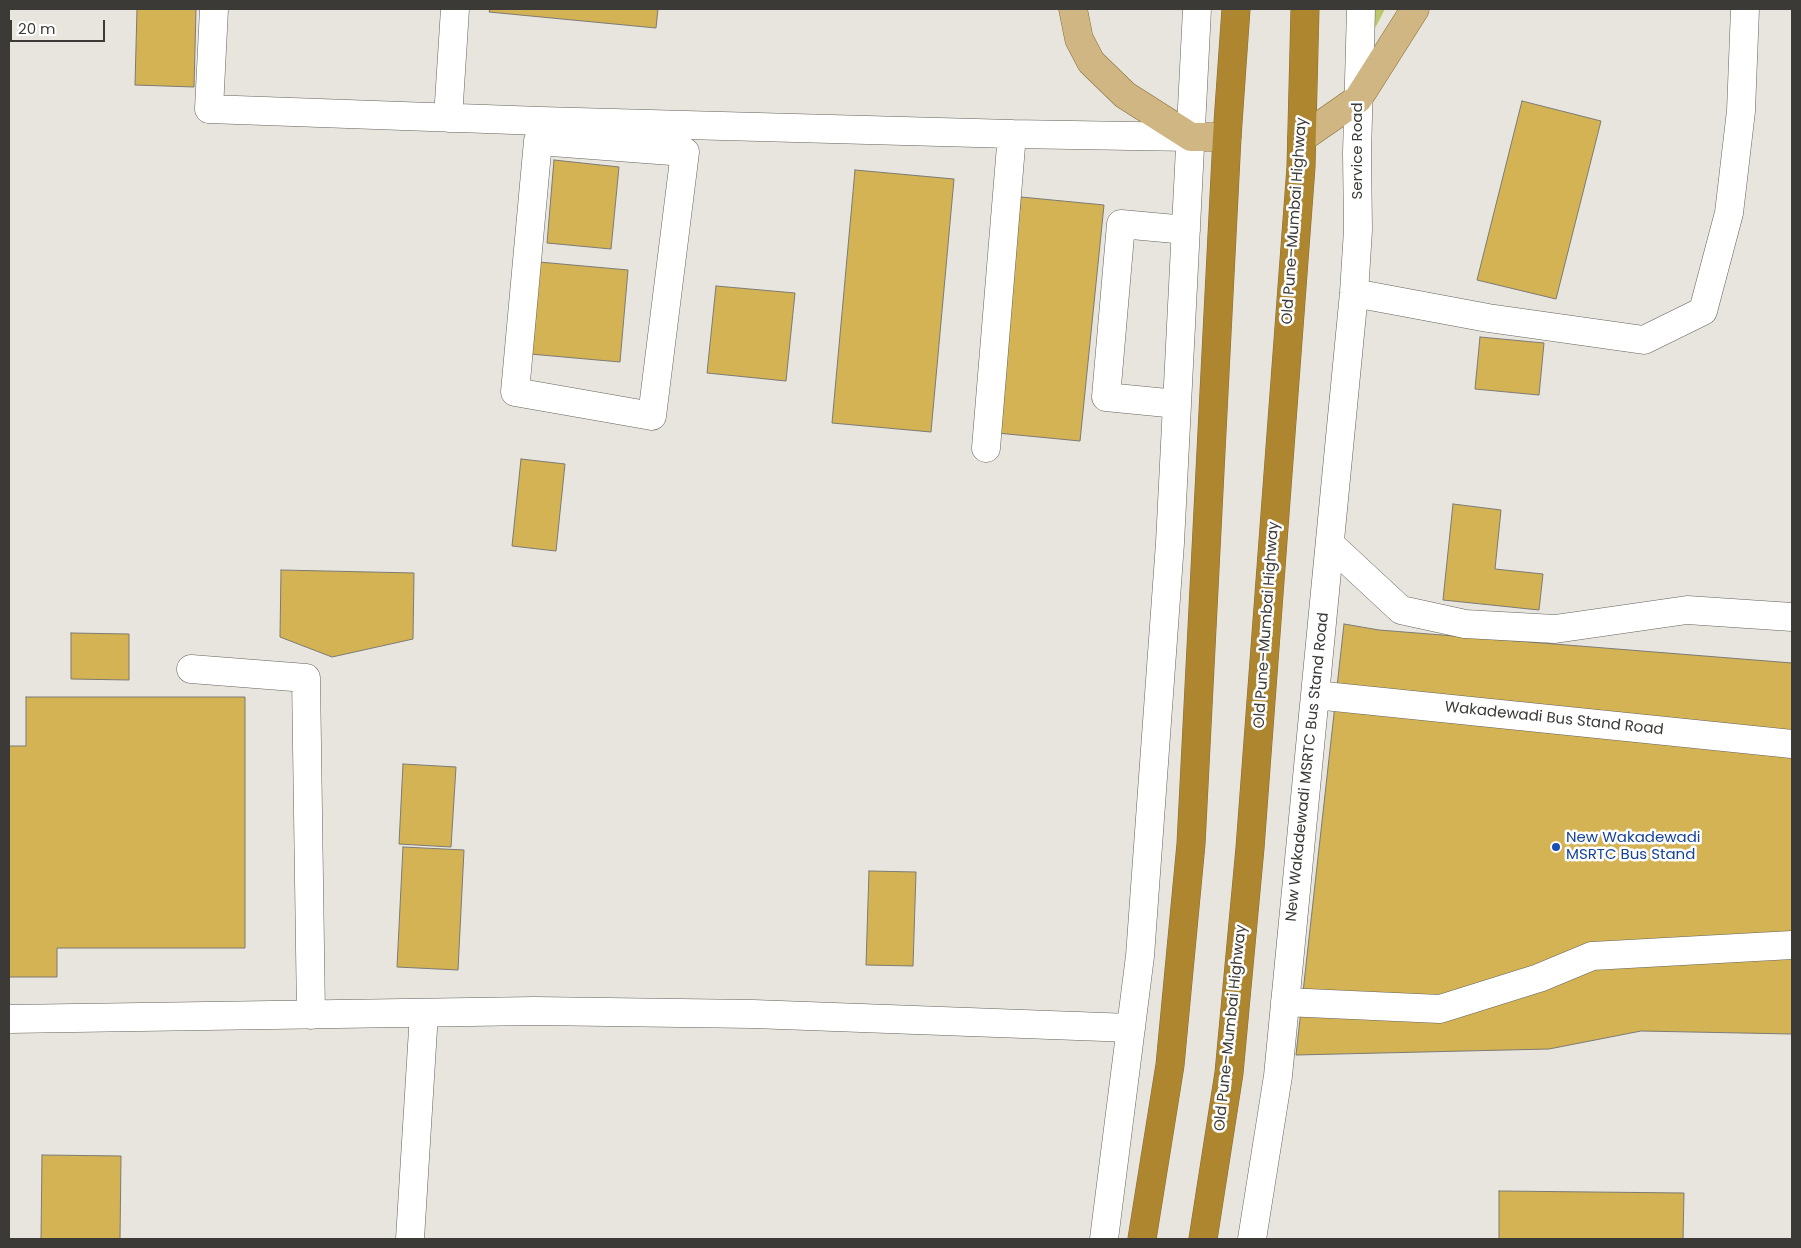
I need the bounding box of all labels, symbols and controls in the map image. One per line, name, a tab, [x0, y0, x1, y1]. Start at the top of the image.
scale bar	[12, 10, 108, 42]
text: 20 m	[18, 18, 56, 39]
street label: Service Road	[1349, 102, 1367, 200]
street label: Old Pune–Mumbai Highway	[1279, 117, 1311, 325]
street label: Old Pune–Mumbai Highway	[1251, 521, 1283, 729]
street label: New Wakadewadi MSRTC Bus Stand Road	[1283, 611, 1333, 923]
street label: Wakadewadi Bus Stand Road	[1444, 699, 1664, 739]
place label: New Wakadewadi MSRTC Bus Stand	[1566, 829, 1701, 864]
marker: New Wakadewadi MSRTC Bus Stand	[1550, 841, 1562, 853]
street label: Old Pune–Mumbai Highway	[1211, 924, 1251, 1132]

